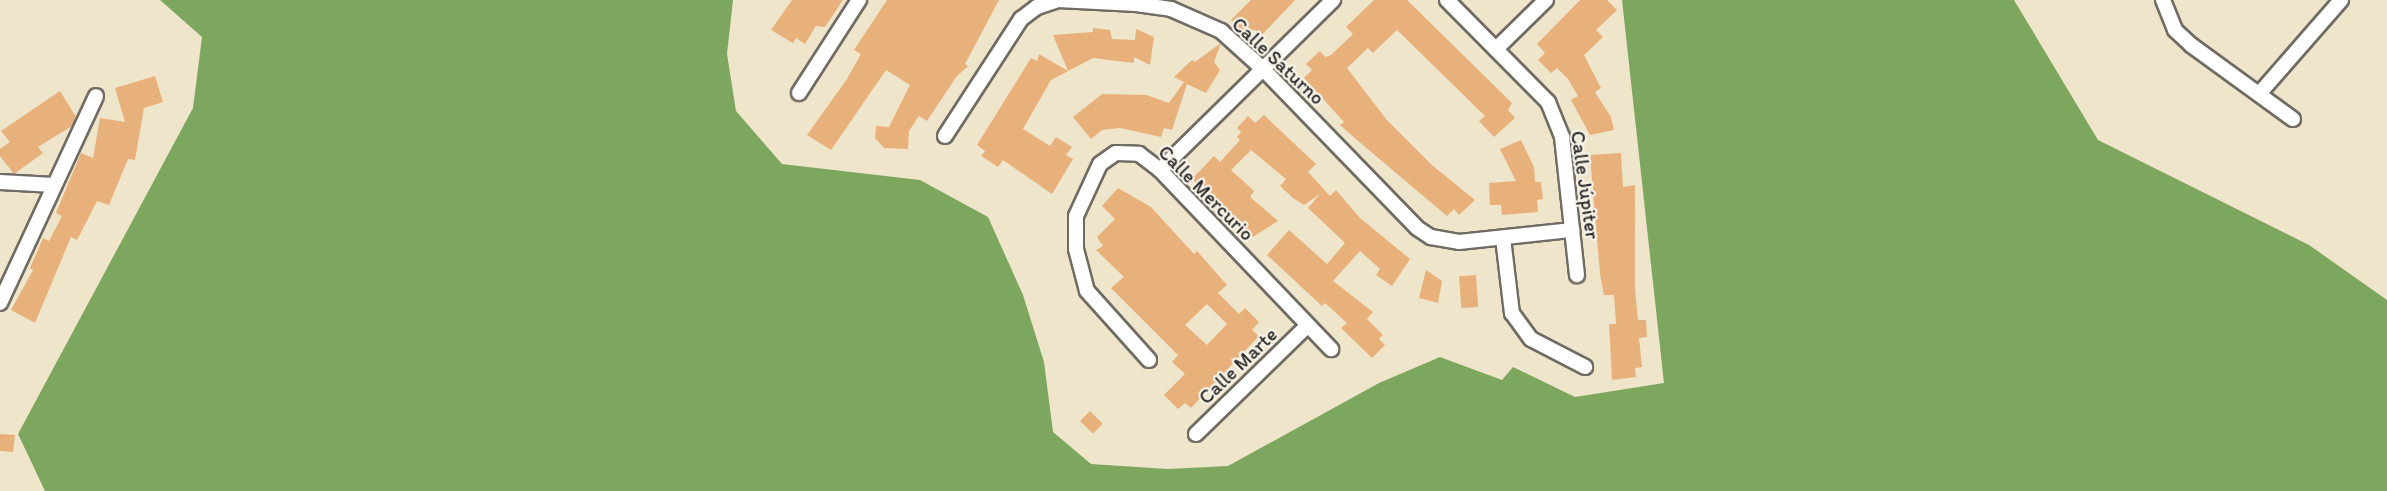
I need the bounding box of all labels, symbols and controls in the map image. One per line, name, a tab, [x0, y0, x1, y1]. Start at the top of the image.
street label: Calle Saturno	[1227, 12, 1329, 110]
street label: Calle Júpiter	[1565, 129, 1605, 241]
street label: Calle Mercurio	[1153, 140, 1259, 246]
street label: Calle Marte	[1194, 323, 1282, 409]

